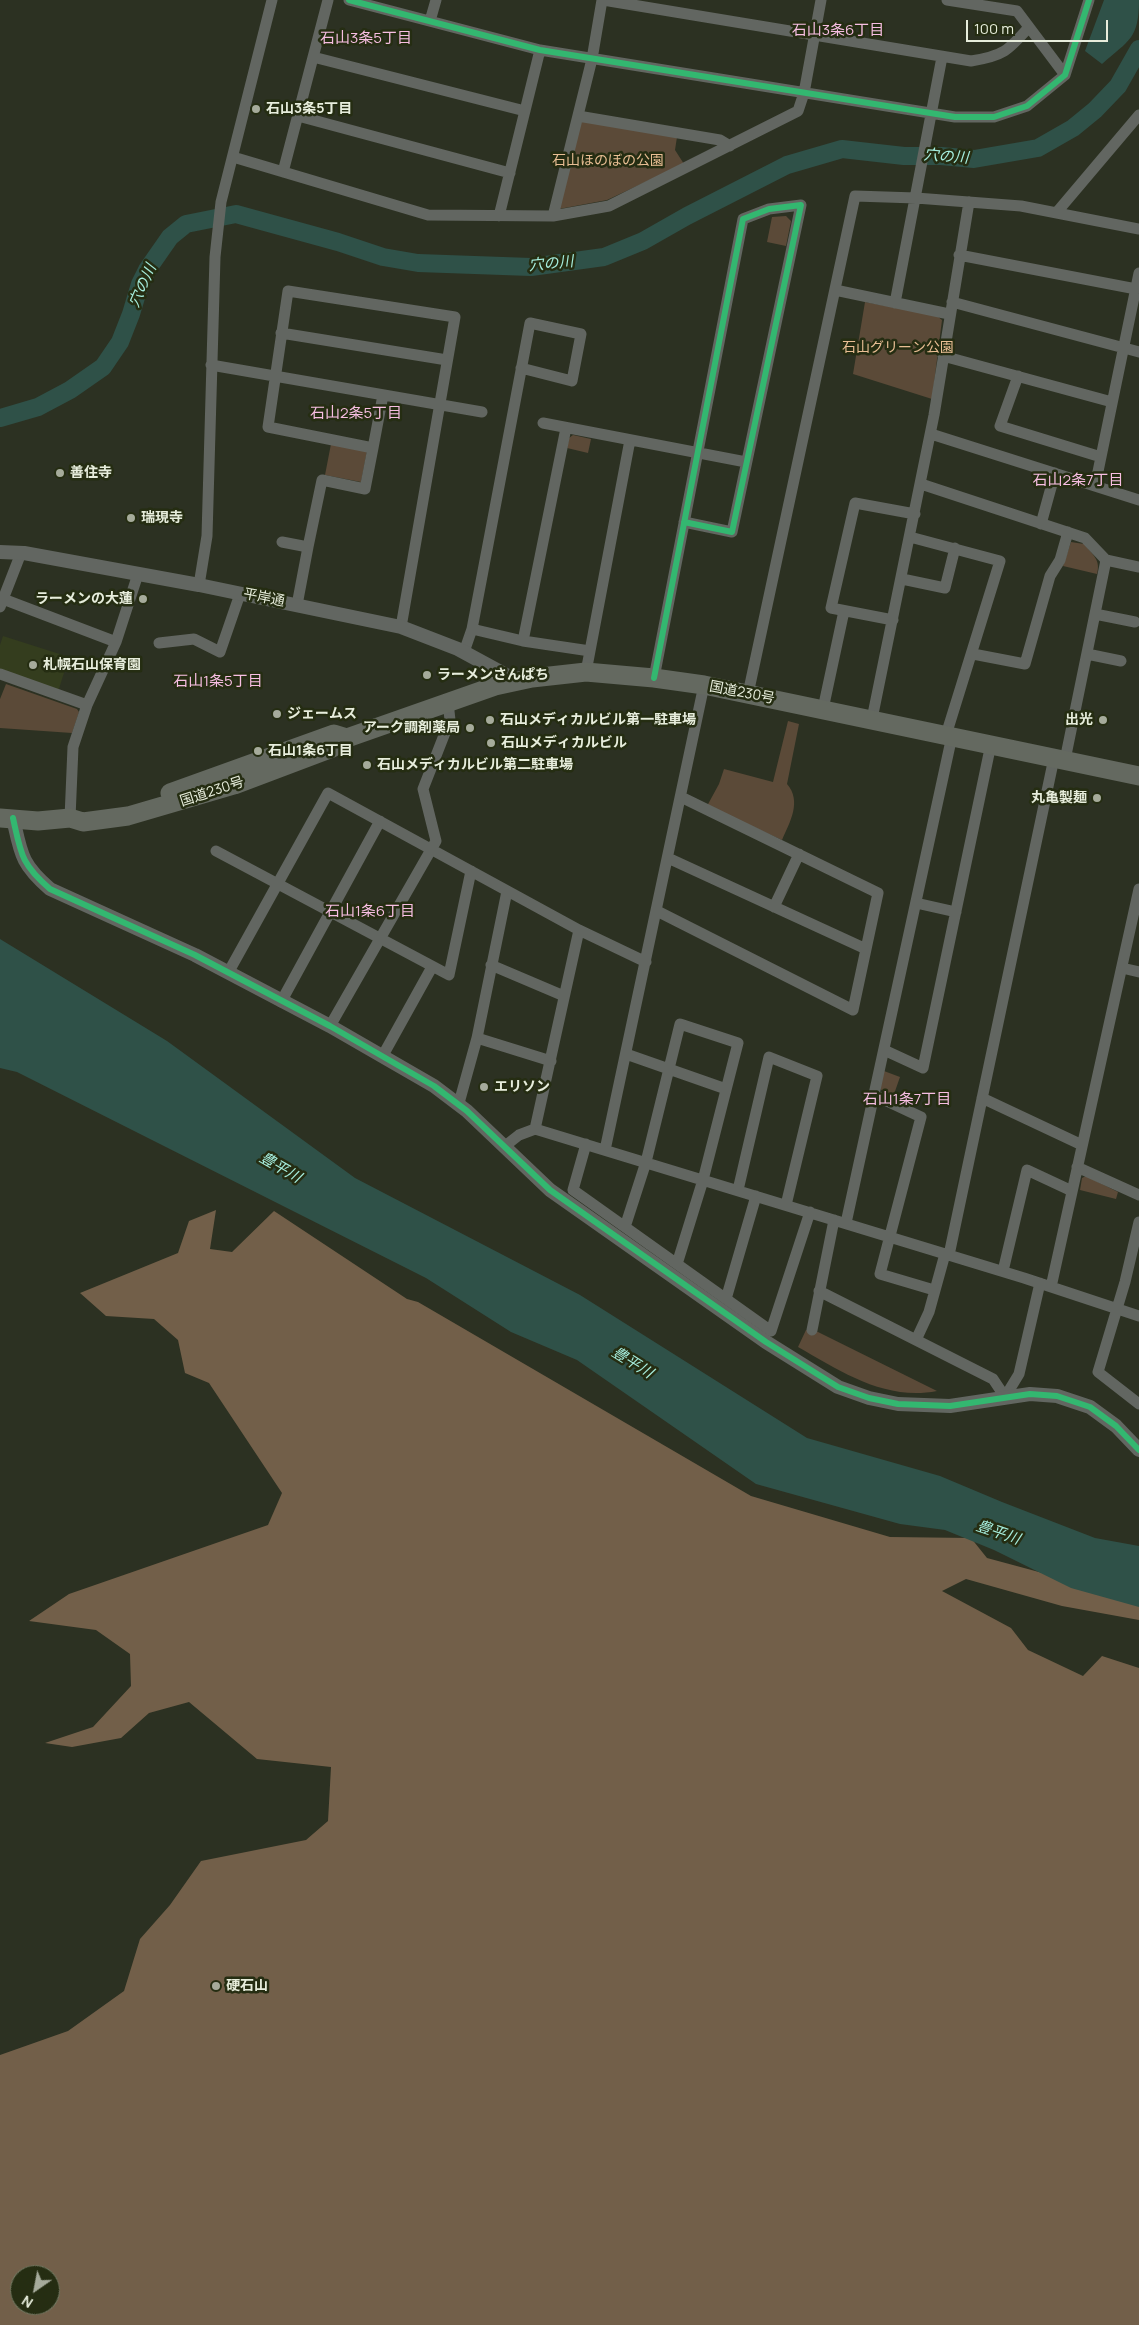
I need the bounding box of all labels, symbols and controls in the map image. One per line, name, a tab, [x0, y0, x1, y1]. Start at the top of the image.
scale bar	[969, 10, 1112, 42]
text: 100 m	[974, 18, 1014, 39]
district label: 石山3条6丁目	[792, 22, 884, 40]
district label: 石山3条5丁目	[320, 30, 412, 48]
place label: 石山3条5丁目	[266, 101, 352, 117]
marker: 石山3条5丁目	[250, 103, 262, 115]
water label: 穴の川	[923, 146, 969, 168]
park label: 石山ほのぼの公園	[552, 153, 664, 169]
water label: 穴の川	[528, 253, 574, 275]
water label: 穴の川	[126, 262, 160, 310]
park label: 石山グリーン公園	[842, 340, 954, 356]
district label: 石山2条5丁目	[310, 405, 402, 423]
place label: 善住寺	[70, 465, 112, 481]
marker: 善住寺	[54, 467, 66, 479]
district label: 石山2条7丁目	[1032, 472, 1124, 490]
place label: 瑞現寺	[141, 510, 183, 526]
marker: 瑞現寺	[125, 512, 137, 524]
street label: 平岸通	[242, 586, 286, 610]
place label: ラーメンの大蓮	[35, 591, 133, 607]
marker: ラーメンの大蓮	[137, 593, 149, 605]
place label: 札幌石山保育園	[43, 657, 141, 673]
marker: 札幌石山保育園	[27, 659, 39, 671]
place label: ラーメンさんぱち	[437, 667, 549, 683]
marker: ラーメンさんぱち	[421, 669, 433, 681]
district label: 石山1条5丁目	[173, 673, 263, 691]
street label: 国道230号	[708, 678, 776, 708]
place label: ジェームス	[287, 706, 357, 722]
marker: ジェームス	[271, 708, 283, 720]
place label: 石山メディカルビル第一駐車場	[500, 712, 696, 728]
place label: 出光	[1065, 712, 1093, 728]
marker: 石山メディカルビル第一駐車場	[484, 714, 496, 726]
marker: 出光	[1097, 714, 1109, 726]
place label: アーク調剤薬局	[363, 720, 460, 736]
marker: アーク調剤薬局	[464, 722, 476, 734]
place label: 石山メディカルビル	[501, 735, 627, 751]
marker: 石山メディカルビル	[485, 737, 497, 749]
place label: 石山1条6丁目	[268, 743, 353, 759]
marker: 石山1条6丁目	[252, 745, 264, 757]
place label: 石山メディカルビル第二駐車場	[377, 757, 573, 773]
marker: 石山メディカルビル第二駐車場	[361, 759, 373, 771]
street label: 国道230号	[178, 774, 246, 810]
place label: 丸亀製麺	[1031, 790, 1087, 806]
marker: 丸亀製麺	[1091, 792, 1103, 804]
district label: 石山1条6丁目	[325, 903, 415, 921]
place label: エリソン	[494, 1079, 550, 1095]
marker: エリソン	[478, 1081, 490, 1093]
district label: 石山1条7丁目	[863, 1091, 951, 1109]
water label: 豊平川	[256, 1149, 304, 1187]
water label: 豊平川	[608, 1343, 656, 1383]
water label: 豊平川	[974, 1517, 1022, 1549]
place label: 硬石山	[226, 1978, 268, 1994]
marker: 硬石山	[210, 1980, 222, 1992]
north arrow	[10, 2265, 60, 2315]
text: N	[18, 2291, 36, 2313]

